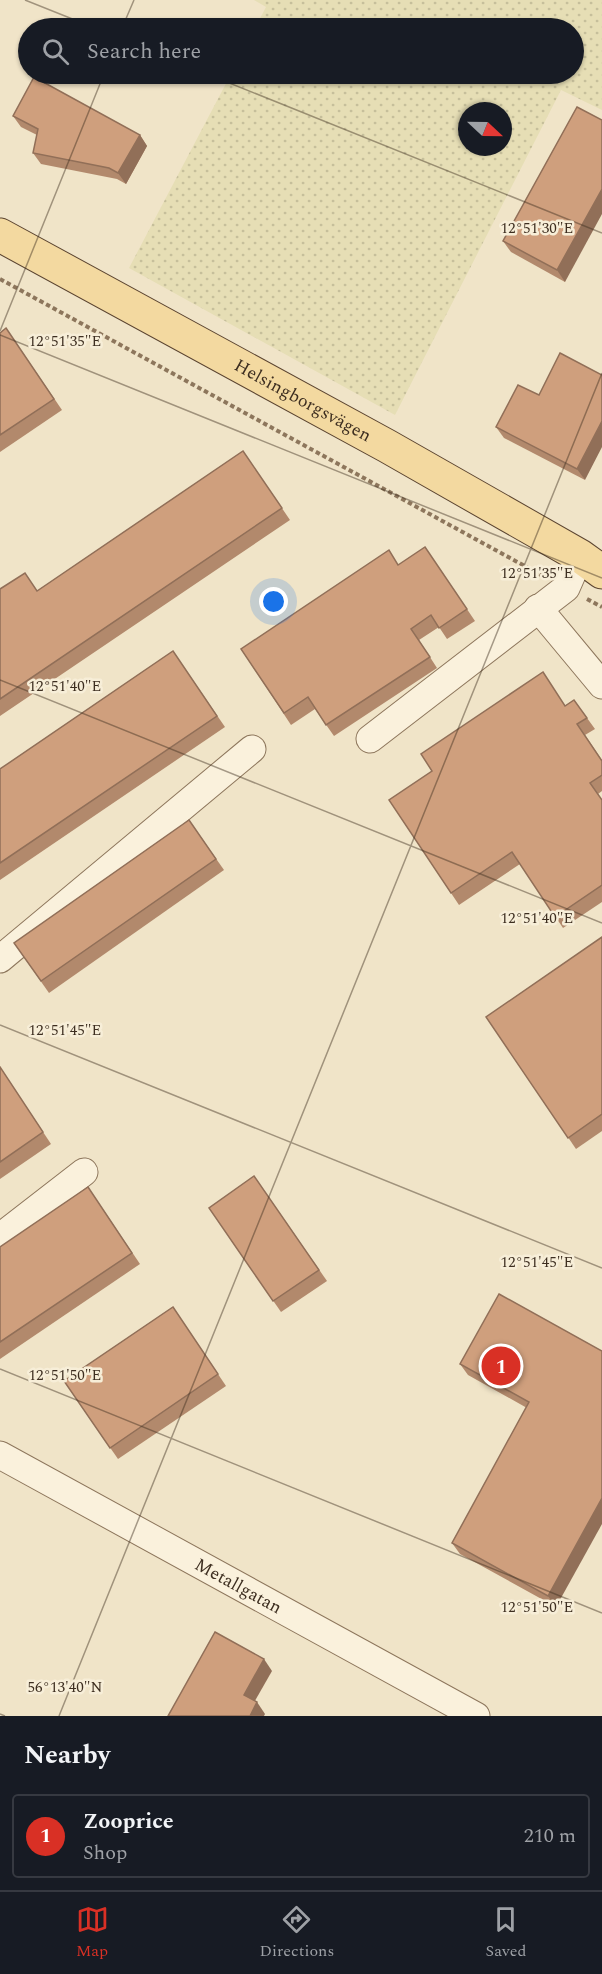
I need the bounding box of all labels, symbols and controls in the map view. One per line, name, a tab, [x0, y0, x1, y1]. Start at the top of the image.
search box	[18, 18, 584, 84]
icon: search	[39, 35, 72, 68]
text: Search here	[87, 35, 201, 68]
north arrow	[458, 102, 512, 156]
text: 12°51'30"E	[501, 217, 573, 240]
text: 12°51'35"E	[29, 330, 101, 353]
street label: Helsingborgsvägen	[229, 352, 376, 449]
text: 12°51'35"E	[501, 562, 573, 585]
your location	[259, 587, 288, 616]
text: 12°51'40"E	[29, 675, 101, 698]
text: 12°51'40"E	[501, 907, 573, 930]
text: 12°51'45"E	[29, 1019, 101, 1042]
text: 12°51'45"E	[501, 1251, 573, 1274]
pin: 1	[482, 1344, 520, 1388]
text: 12°51'50"E	[29, 1364, 101, 1387]
street label: Metallgatan	[190, 1551, 287, 1621]
text: 12°51'50"E	[501, 1596, 573, 1619]
text: 56°13'40"N	[28, 1676, 103, 1699]
text: Nearby	[24, 1735, 110, 1775]
text: Zooprice	[83, 1805, 174, 1838]
text: 1	[40, 1821, 51, 1851]
text: 210 m	[524, 1821, 576, 1851]
text: Shop	[83, 1838, 127, 1868]
tab: Map	[76, 1903, 109, 1963]
tab: Directions	[260, 1903, 334, 1963]
tab: Saved	[485, 1903, 526, 1963]

